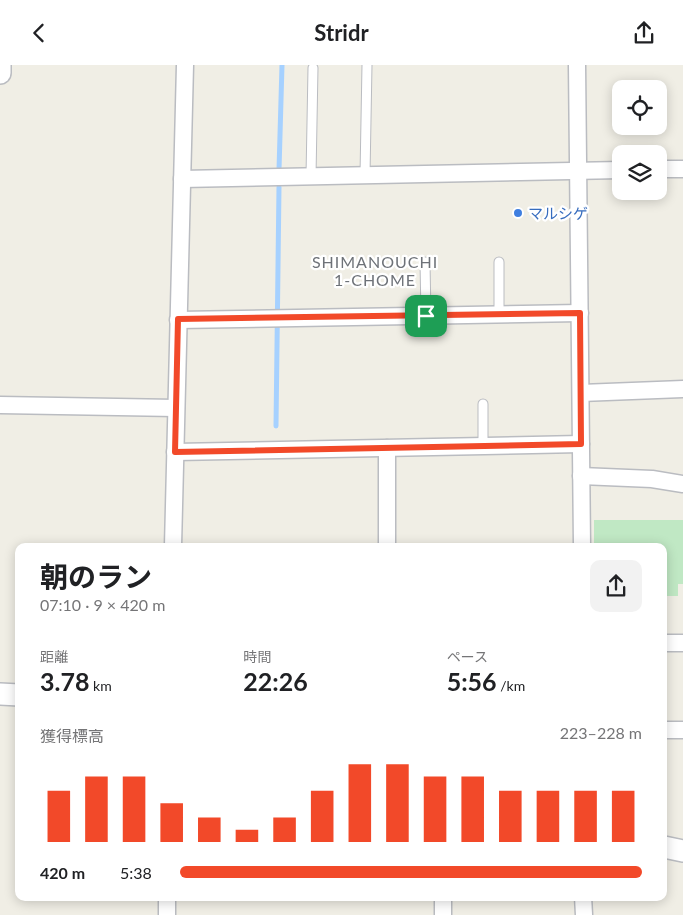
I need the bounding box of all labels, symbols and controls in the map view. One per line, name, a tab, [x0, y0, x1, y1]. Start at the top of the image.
icon: back	[25, 19, 53, 47]
text: Stridr	[314, 19, 369, 46]
icon: share	[630, 19, 658, 47]
map controls	[612, 80, 667, 200]
button: locate	[612, 80, 667, 135]
button: layers	[612, 145, 667, 200]
place label: マルシゲ	[528, 204, 588, 222]
marker: マルシゲ	[512, 207, 524, 219]
district label: SHIMANOUCHI 1-CHOME	[312, 252, 438, 289]
pin	[405, 295, 447, 337]
icon: arrive	[412, 302, 440, 330]
text: 朝のラン	[40, 559, 152, 593]
button: share	[590, 560, 642, 612]
text: 07:10 · 9 × 420 m	[40, 595, 165, 614]
text: 距離	[40, 648, 68, 665]
text: 時間	[243, 648, 271, 665]
text: ペース	[447, 648, 488, 665]
text: 3.78	[40, 666, 89, 696]
text: 22:26	[243, 666, 308, 696]
text: 5:56	[447, 666, 497, 696]
text: km	[89, 677, 112, 694]
text: /km	[497, 677, 525, 694]
text: 223–228 m	[560, 723, 642, 742]
text: 獲得標高	[40, 726, 104, 745]
text: 420 m	[40, 863, 85, 882]
text: 5:38	[120, 863, 152, 882]

